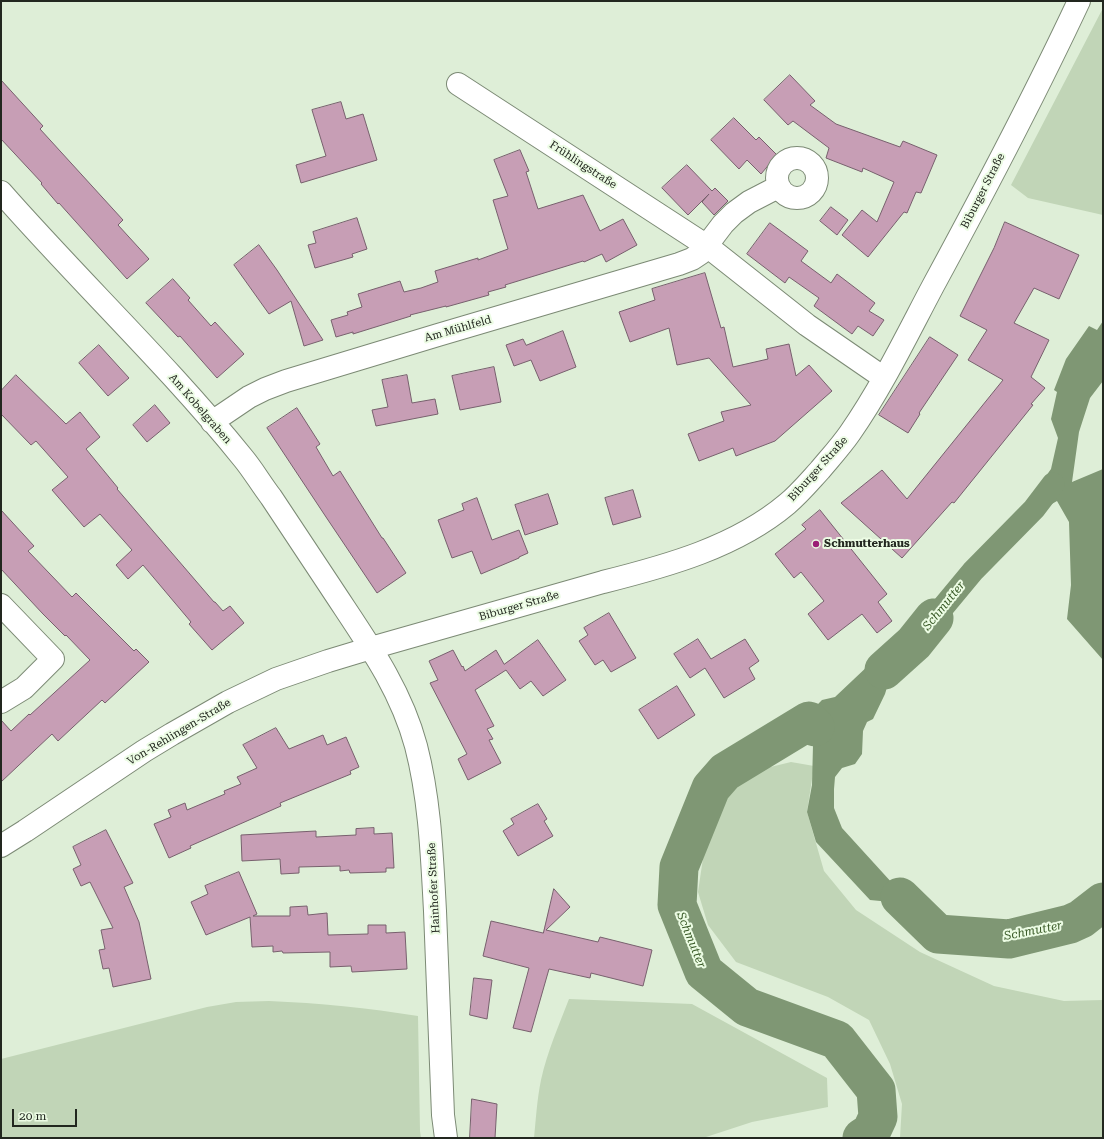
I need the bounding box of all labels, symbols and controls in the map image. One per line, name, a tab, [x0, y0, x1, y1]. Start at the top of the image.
street label: Frühlingstraße	[547, 138, 619, 192]
street label: Biburger Straße	[958, 151, 1008, 231]
street label: Am Mühlfeld	[423, 313, 493, 345]
street label: Am Kobelgraben	[166, 371, 234, 447]
street label: Biburger Straße	[785, 434, 851, 504]
place label: Schmutterhaus	[824, 537, 910, 551]
marker: Schmutterhaus	[811, 539, 821, 549]
water label: Schmutter	[920, 579, 968, 633]
street label: Biburger Straße	[477, 588, 561, 624]
street label: Von-Rehlingen-Straße	[125, 696, 233, 768]
street label: Hainhofer Straße	[425, 842, 443, 934]
water label: Schmutter	[673, 910, 709, 970]
water label: Schmutter	[1003, 918, 1063, 944]
scale bar	[14, 1101, 79, 1127]
text: 20 m	[19, 1109, 46, 1123]

